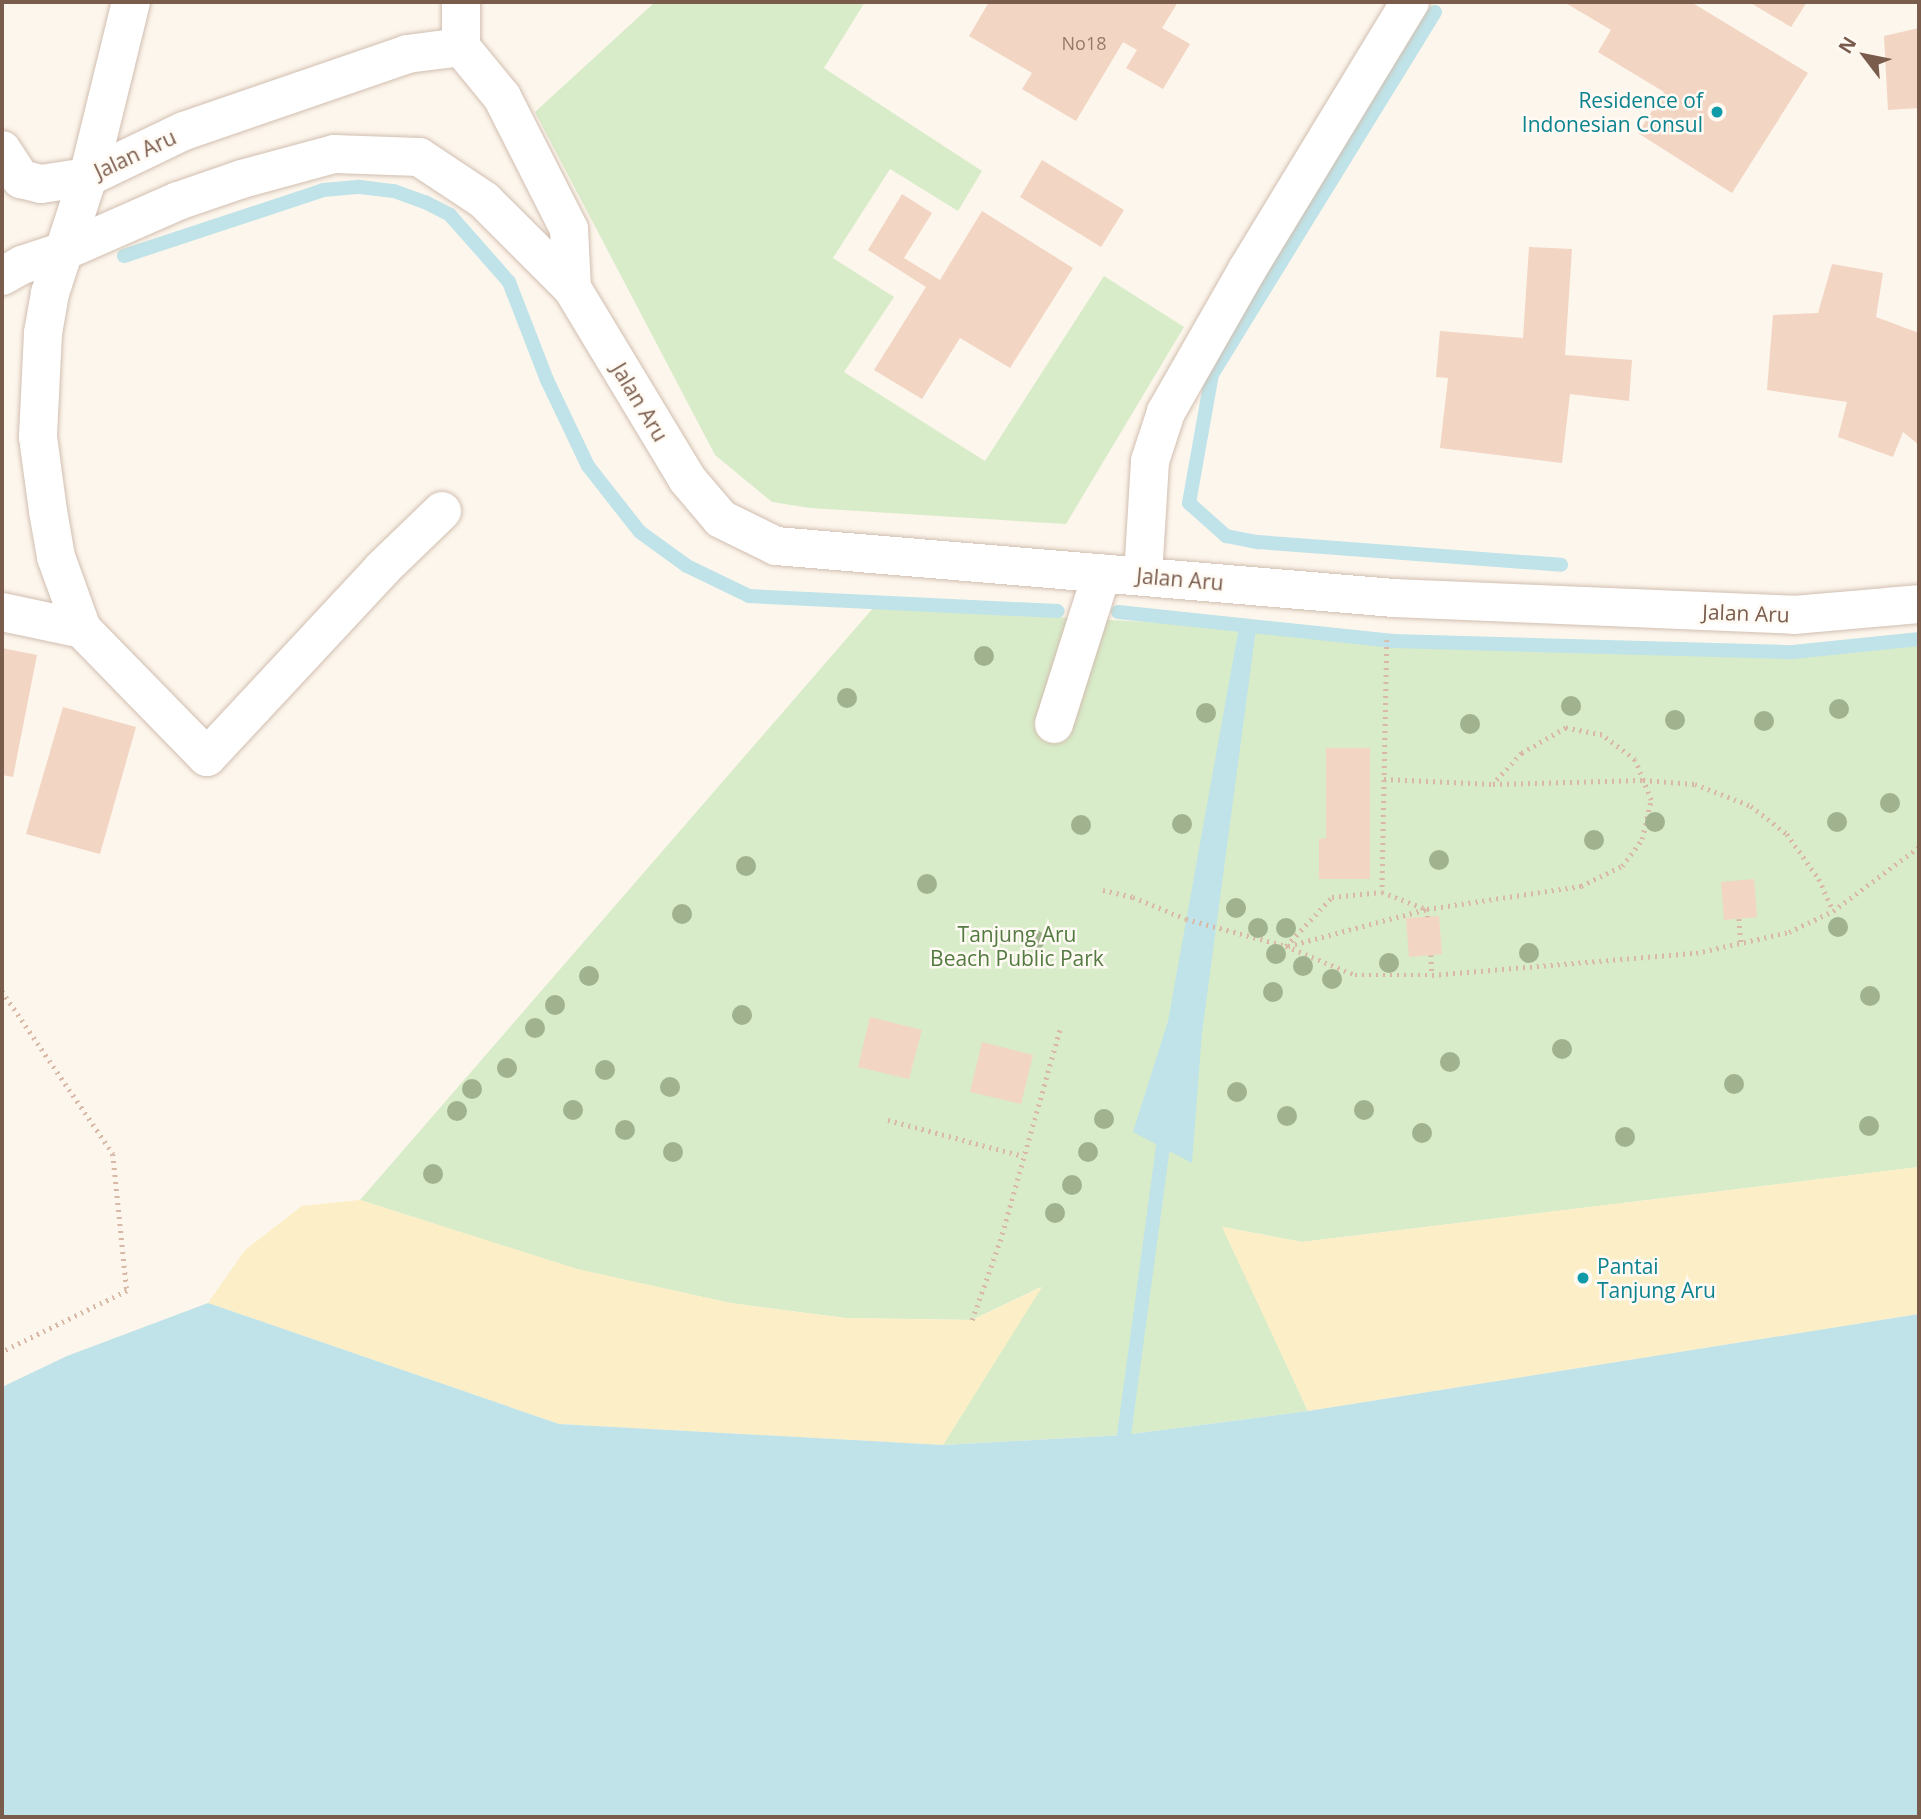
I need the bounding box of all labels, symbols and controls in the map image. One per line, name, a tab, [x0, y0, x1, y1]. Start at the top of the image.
north arrow	[1830, 21, 1900, 91]
text: N	[1832, 31, 1862, 58]
house number: No18	[1062, 32, 1106, 54]
place label: Residence of Indonesian Consul	[1522, 87, 1703, 137]
marker: Residence of Indonesian Consul	[1709, 104, 1725, 120]
street label: Jalan Aru	[90, 124, 180, 184]
street label: Jalan Aru	[607, 358, 673, 446]
street label: Jalan Aru	[1135, 563, 1225, 595]
street label: Jalan Aru	[1702, 599, 1790, 627]
park label: Tanjung Aru Beach Public Park	[930, 921, 1104, 971]
place label: Pantai Tanjung Aru	[1597, 1253, 1716, 1303]
marker: Pantai Tanjung Aru	[1575, 1270, 1591, 1286]

